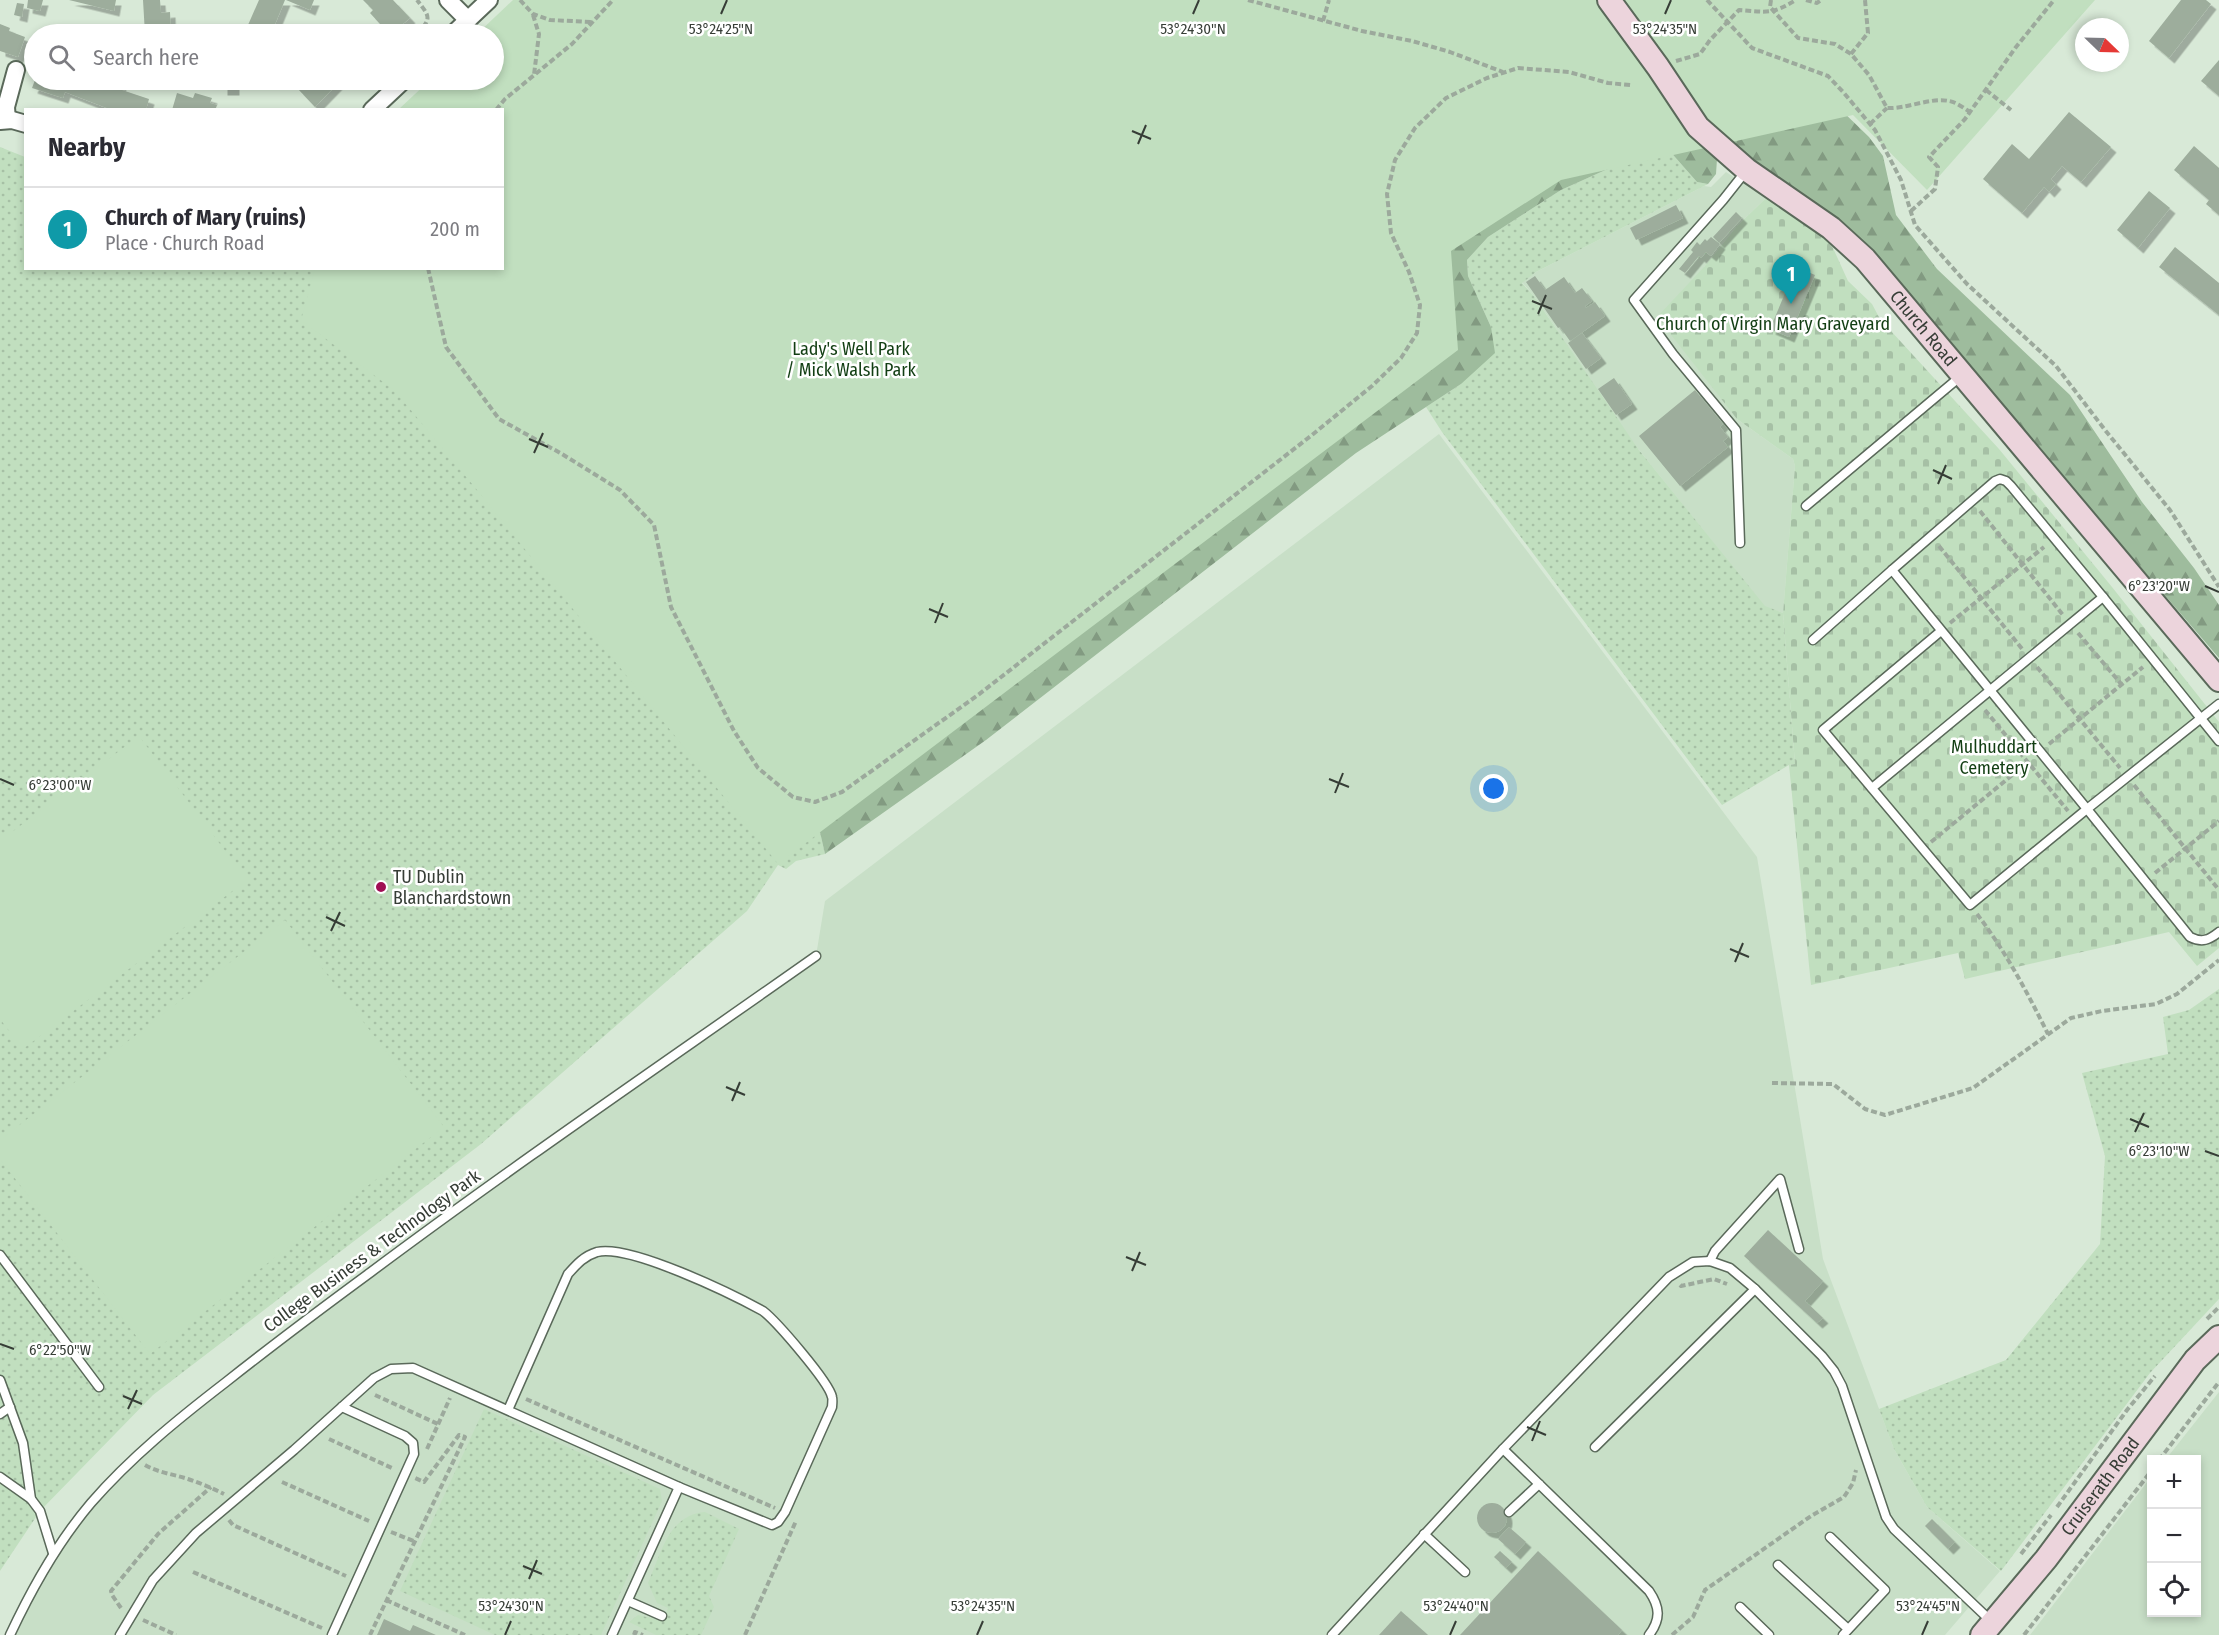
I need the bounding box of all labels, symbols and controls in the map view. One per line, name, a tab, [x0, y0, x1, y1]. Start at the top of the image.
north arrow	[2075, 18, 2129, 72]
text: 53°24'25"N	[689, 20, 753, 38]
text: 53°24'30"N	[1160, 20, 1226, 38]
text: 53°24'35"N	[1633, 20, 1697, 38]
search box	[24, 24, 504, 90]
icon: search	[45, 41, 78, 74]
text: Search here	[93, 44, 199, 71]
text: Nearby	[48, 132, 125, 163]
text: Church of Mary (ruins)	[105, 204, 305, 231]
text: 1	[63, 217, 72, 241]
text: 200 m	[430, 217, 480, 241]
text: Place · Church Road	[105, 231, 265, 255]
pin: 1	[1772, 254, 1810, 304]
street label: Church Road	[1885, 286, 1961, 371]
park label: Church of Virgin Mary Graveyard	[1656, 313, 1890, 335]
park label: Lady's Well Park / Mick Walsh Park	[786, 338, 917, 381]
text: 6°23'20"W	[2128, 577, 2190, 595]
park label: Mulhuddart Cemetery	[1951, 736, 2037, 779]
your location	[1479, 774, 1508, 803]
text: 6°23'00"W	[29, 776, 91, 794]
place label: TU Dublin Blanchardstown	[393, 866, 511, 909]
marker: TU Dublin Blanchardstown	[374, 880, 388, 894]
text: 6°23'10"W	[2128, 1142, 2190, 1160]
street label: College Business & Technology Park	[259, 1165, 485, 1337]
text: 6°22'50"W	[29, 1341, 91, 1359]
street label: Cruiserath Road	[2056, 1433, 2144, 1540]
map controls	[2147, 1455, 2201, 1617]
button: +	[2147, 1455, 2201, 1509]
button: −	[2147, 1509, 2201, 1563]
button: locate	[2147, 1563, 2201, 1617]
text: 53°24'30"N	[478, 1597, 544, 1615]
text: 53°24'35"N	[951, 1597, 1015, 1615]
text: 53°24'40"N	[1423, 1597, 1489, 1615]
text: 53°24'45"N	[1896, 1597, 1960, 1615]

